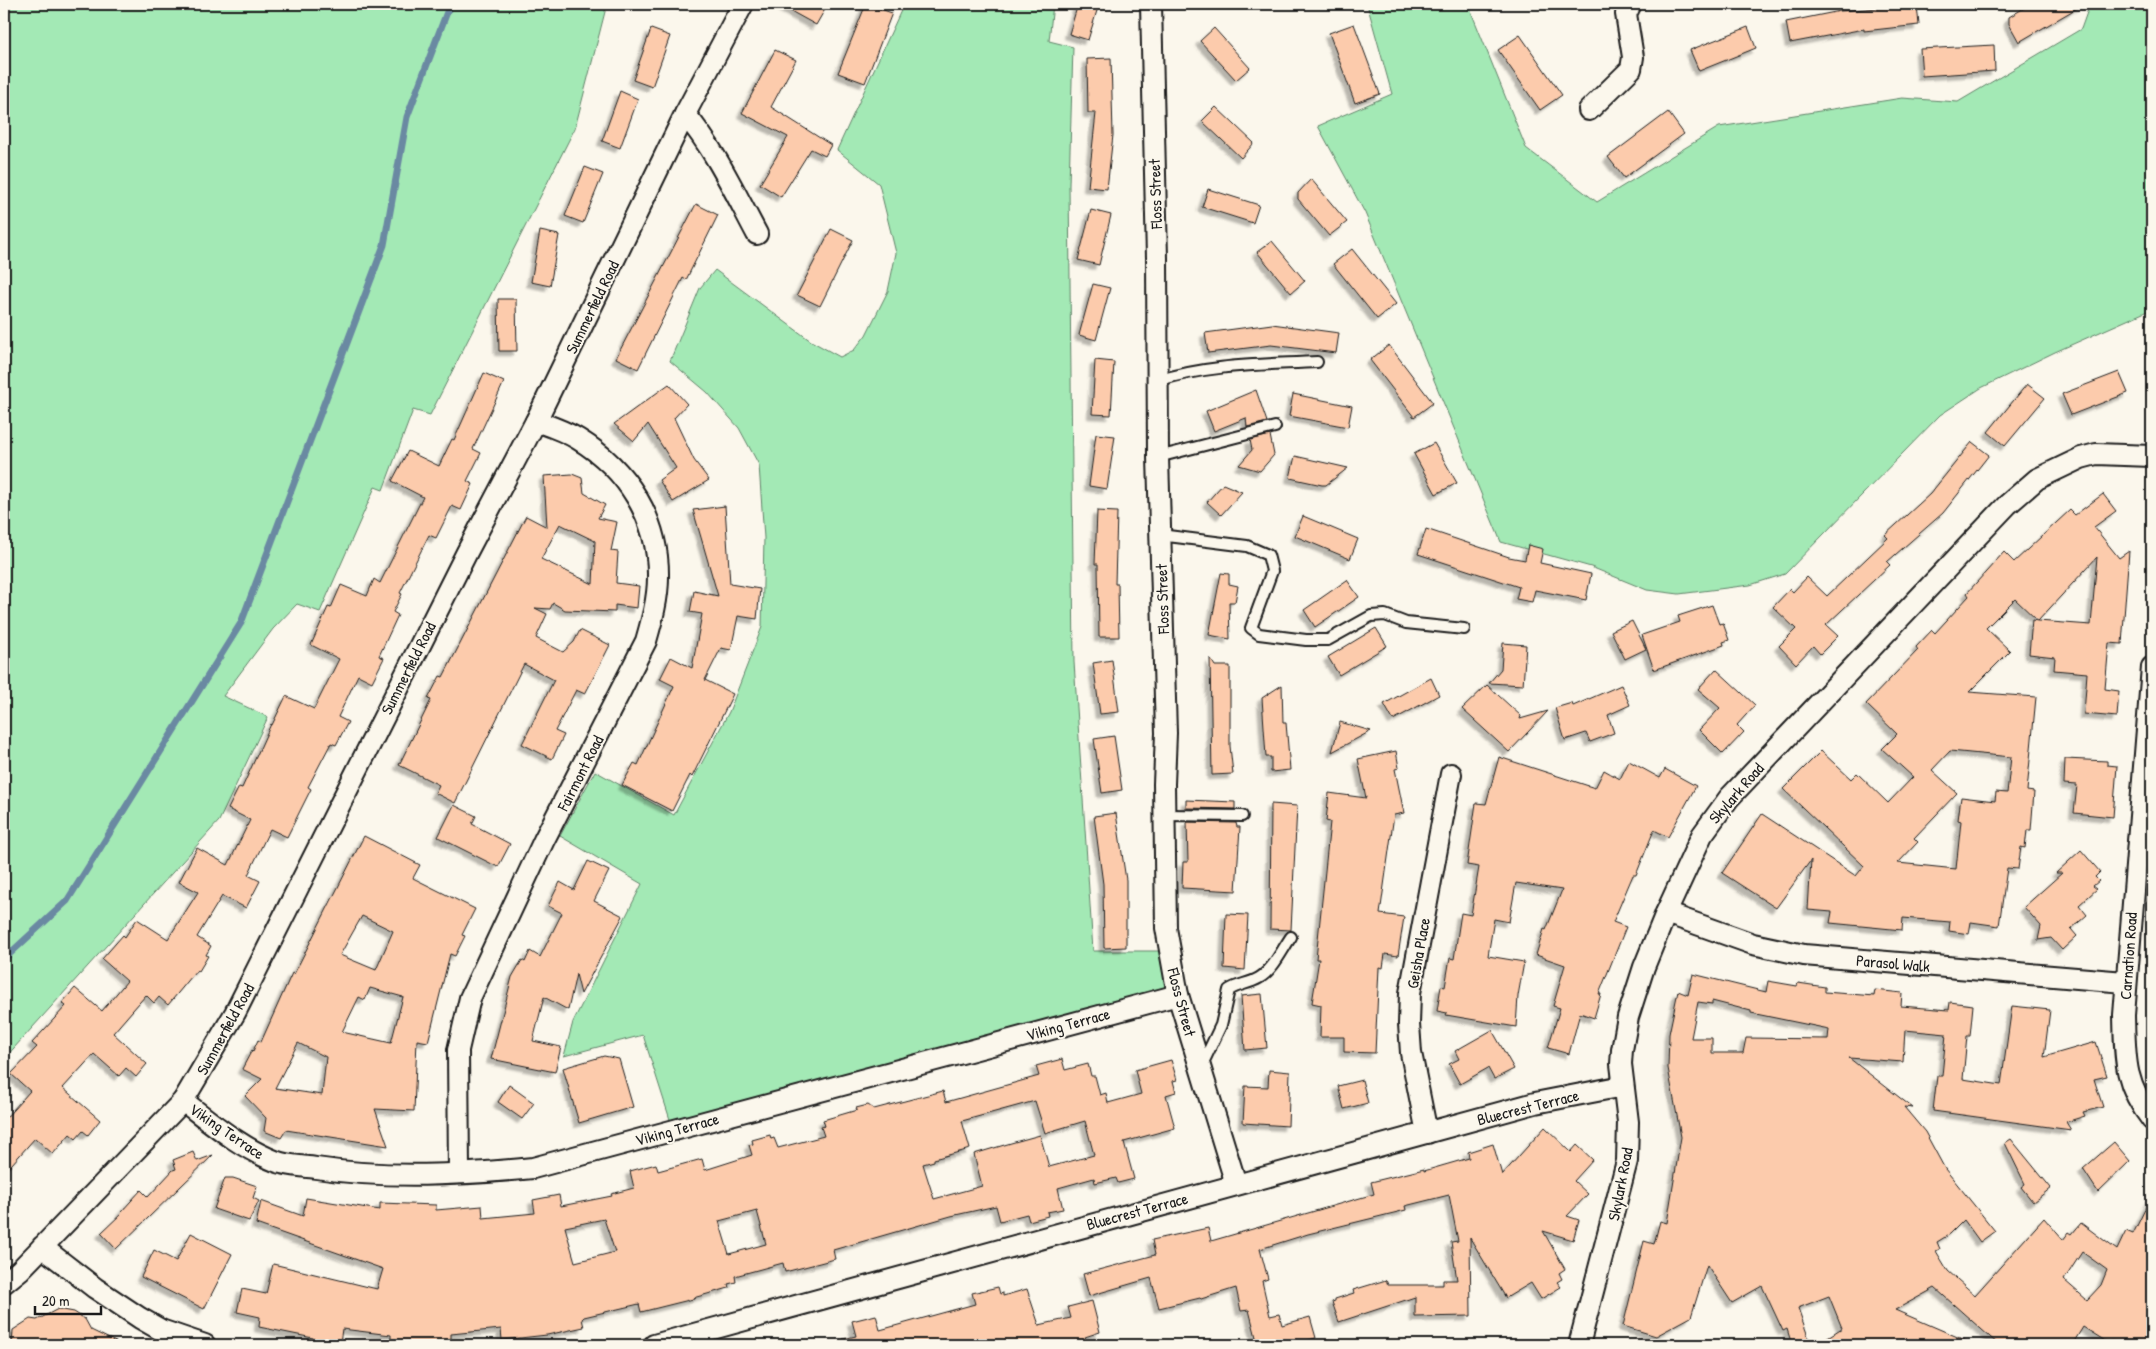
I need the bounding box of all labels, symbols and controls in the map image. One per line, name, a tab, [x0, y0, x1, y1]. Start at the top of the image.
street label: Floss Street	[1143, 158, 1167, 230]
street label: Summerfield Road	[560, 257, 624, 357]
street label: Floss Street	[1150, 563, 1174, 635]
street label: Summerfield Road	[375, 618, 441, 718]
street label: Fairmont Road	[551, 731, 608, 815]
street label: Skylark Road	[1703, 758, 1769, 828]
street label: Carnation Road	[2114, 912, 2142, 1000]
street label: Geisha Place	[1401, 915, 1435, 990]
street label: Parasol Walk	[1855, 949, 1931, 977]
street label: Floss Street	[1162, 964, 1202, 1039]
street label: Summerfield Road	[191, 979, 259, 1079]
street label: Viking Terrace	[1024, 1002, 1113, 1046]
street label: Bluecrest Terrace	[1475, 1084, 1582, 1130]
street label: Viking Terrace	[185, 1098, 269, 1164]
street label: Viking Terrace	[633, 1107, 722, 1151]
street label: Skylark Road	[1602, 1146, 1638, 1222]
street label: Bluecrest Terrace	[1084, 1187, 1191, 1235]
scale bar	[35, 1284, 101, 1316]
text: 20 m	[42, 1290, 69, 1311]

